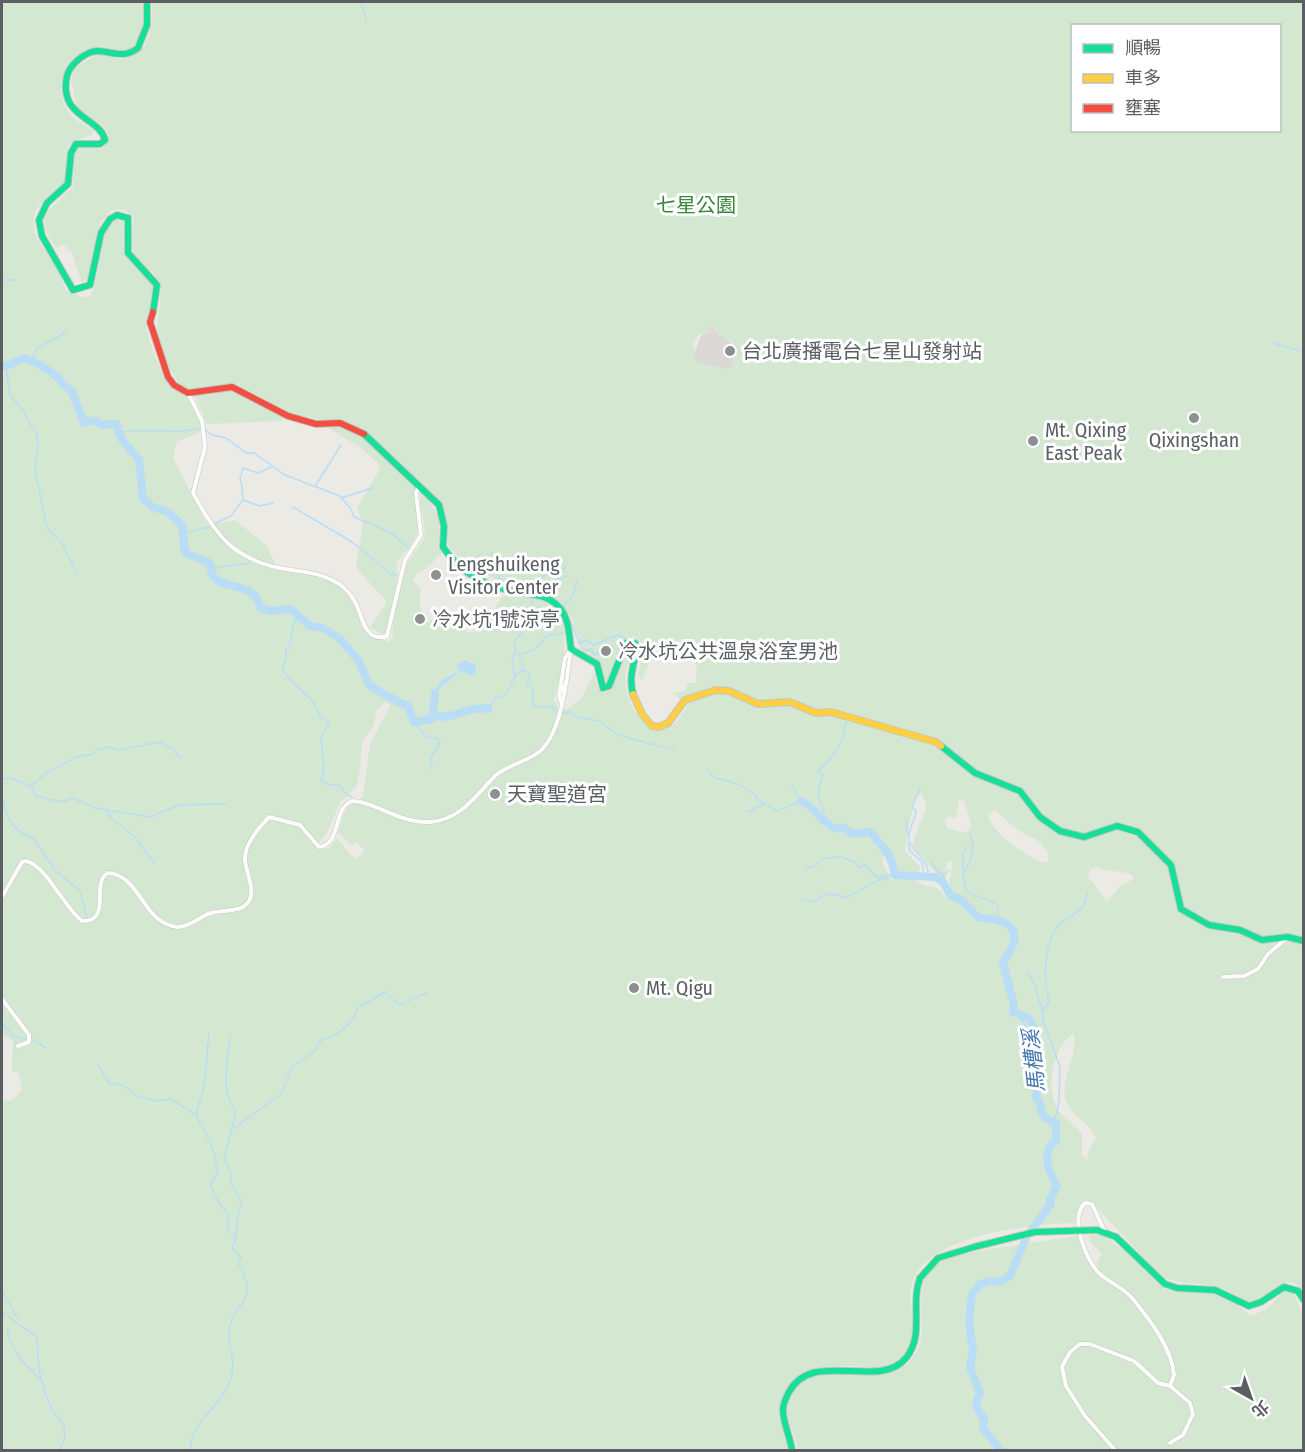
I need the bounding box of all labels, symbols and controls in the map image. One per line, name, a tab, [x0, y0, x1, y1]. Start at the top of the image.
legend	[1071, 24, 1281, 132]
text: 順暢	[1125, 37, 1161, 59]
text: 車多	[1125, 67, 1161, 89]
text: 壅塞	[1125, 97, 1161, 119]
park label: 七星公園	[656, 193, 736, 217]
place label: 台北廣播電台七星山發射站	[742, 339, 982, 363]
marker: 台北廣播電台七星山發射站	[723, 344, 737, 358]
marker: Qixingshan	[1187, 411, 1201, 425]
place label: Mt. Qixing East Peak	[1045, 418, 1127, 465]
place label: Qixingshan	[1149, 428, 1239, 452]
marker: Mt. Qixing East Peak	[1026, 434, 1040, 448]
place label: Lengshuikeng Visitor Center	[448, 552, 560, 599]
marker: Lengshuikeng Visitor Center	[429, 568, 443, 582]
place label: 冷水坑1號涼亭	[432, 607, 560, 631]
marker: 冷水坑1號涼亭	[413, 612, 427, 626]
place label: 冷水坑公共溫泉浴室男池	[618, 639, 838, 663]
marker: 冷水坑公共溫泉浴室男池	[599, 644, 613, 658]
place label: 天寶聖道宮	[507, 782, 607, 806]
marker: 天寶聖道宮	[488, 787, 502, 801]
place label: Mt. Qigu	[646, 976, 713, 1000]
marker: Mt. Qigu	[627, 981, 641, 995]
water label: 馬槽溪	[1017, 1025, 1050, 1094]
north arrow	[1221, 1368, 1281, 1428]
text: 北	[1248, 1397, 1273, 1422]

